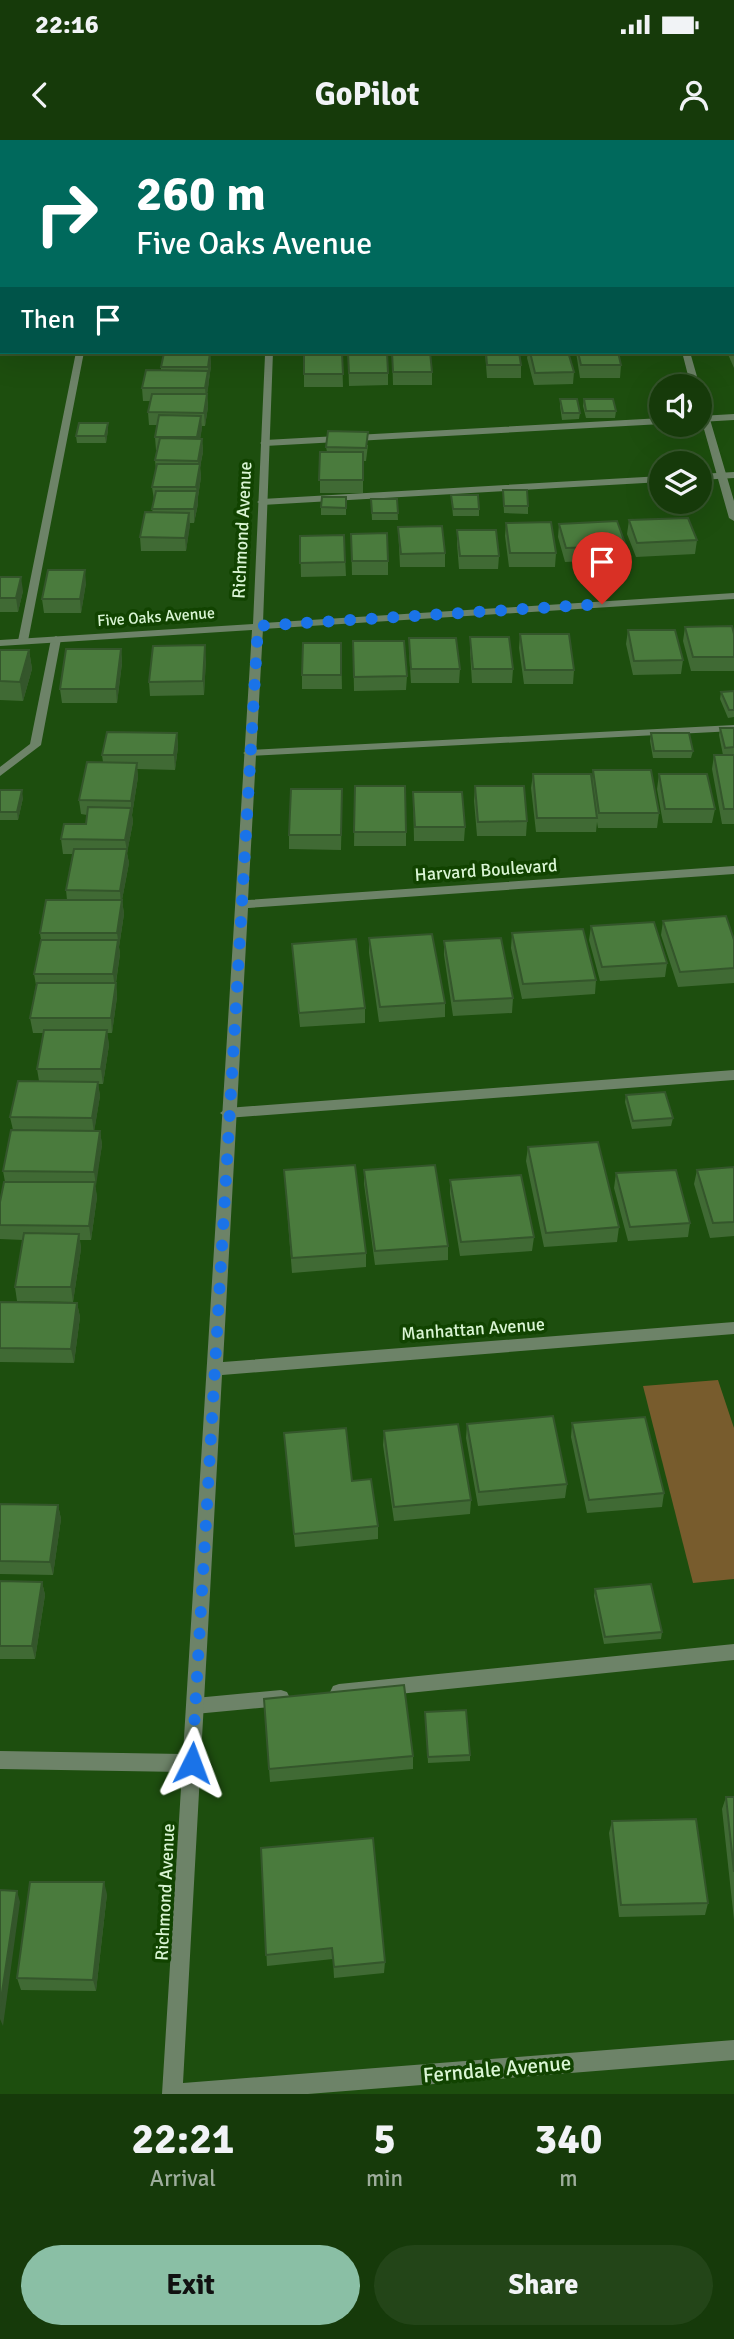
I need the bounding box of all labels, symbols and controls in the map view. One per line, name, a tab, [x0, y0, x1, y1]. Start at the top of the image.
text: 22:16	[35, 9, 99, 41]
text: GoPilot	[315, 75, 419, 114]
icon: back	[21, 76, 59, 114]
icon: person	[675, 76, 713, 114]
text: 260 m	[136, 164, 266, 224]
icon: right	[21, 168, 112, 259]
text: Five Oaks Avenue	[136, 224, 372, 263]
icon: arrive	[89, 301, 127, 339]
text: Then	[21, 304, 75, 336]
map controls	[649, 374, 712, 514]
button: sound	[649, 374, 712, 437]
button: layers	[649, 451, 712, 514]
street label: Richmond Avenue	[227, 461, 257, 599]
pin	[572, 532, 632, 604]
icon: arrive	[583, 543, 621, 581]
street label: Five Oaks Avenue	[96, 603, 216, 631]
street label: Harvard Boulevard	[414, 854, 558, 886]
street label: Manhattan Avenue	[400, 1313, 546, 1345]
position arrow	[155, 1726, 229, 1800]
street label: Richmond Avenue	[150, 1823, 180, 1961]
street label: Ferndale Avenue	[422, 2050, 572, 2088]
text: 22:21	[131, 2114, 235, 2165]
text: 5	[373, 2114, 396, 2165]
text: 340	[534, 2114, 603, 2165]
text: Arrival	[150, 2164, 216, 2193]
text: min	[366, 2164, 403, 2193]
text: m	[559, 2164, 578, 2193]
button: Exit	[21, 2245, 360, 2325]
button: Share	[374, 2245, 713, 2325]

